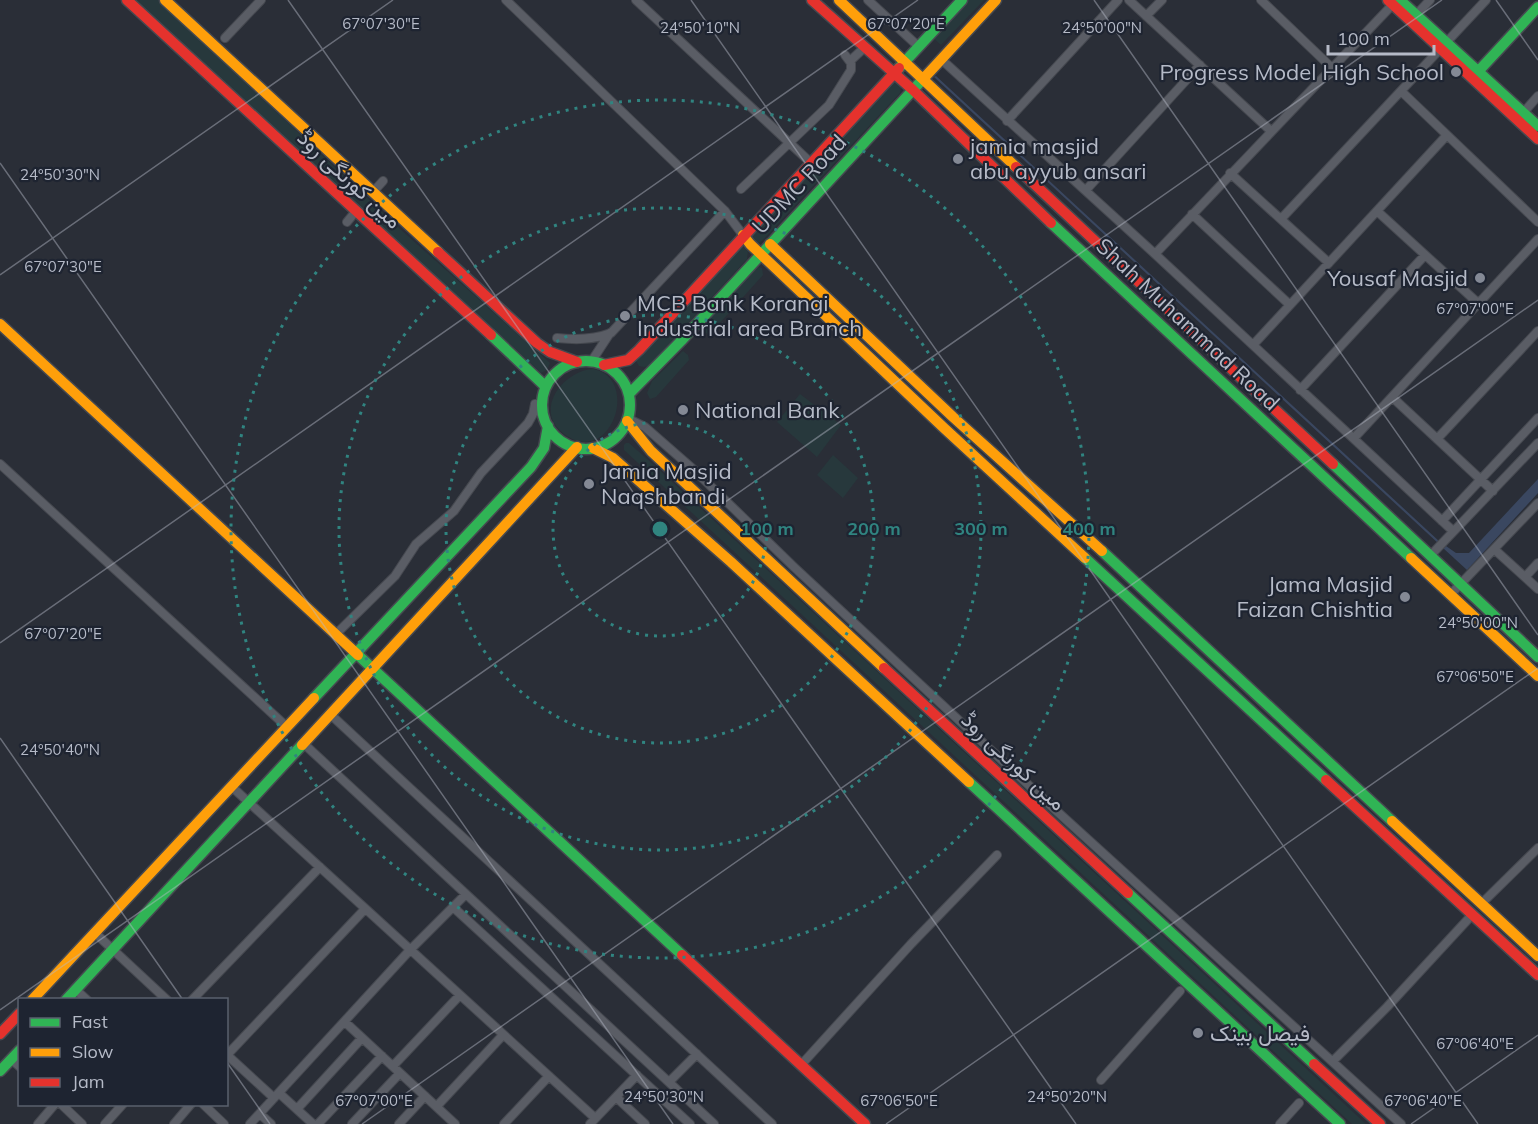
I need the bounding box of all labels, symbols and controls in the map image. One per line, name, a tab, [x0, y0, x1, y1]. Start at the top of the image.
text: 67°07'30"E	[342, 14, 420, 33]
text: 67°07'20"E	[867, 14, 945, 33]
text: 24°50'10"N	[660, 18, 740, 37]
text: 24°50'00"N	[1062, 18, 1142, 37]
scale bar	[1328, 18, 1434, 56]
text: 100 m	[1337, 27, 1390, 50]
place label: Progress Model High School	[1159, 58, 1444, 86]
marker: Progress Model High School	[1449, 65, 1463, 79]
street label: مین کورنگی روڈ	[292, 124, 408, 234]
street label: UDMC Road	[746, 128, 852, 240]
place label: jamia masjid abu ayyub ansari	[968, 132, 1147, 185]
marker: jamia masjid abu ayyub ansari	[951, 152, 965, 166]
text: 24°50'30"N	[20, 165, 100, 184]
street label: Shah Muhammad Road	[1090, 232, 1286, 416]
text: 67°07'30"E	[24, 257, 102, 276]
place label: Yousaf Masjid	[1326, 264, 1468, 292]
marker: Yousaf Masjid	[1473, 271, 1487, 285]
place label: MCB Bank Korangi Industrial area Branch	[637, 289, 862, 342]
text: 67°07'00"E	[1436, 299, 1514, 318]
marker: MCB Bank Korangi Industrial area Branch	[618, 309, 632, 323]
place label: National Bank	[695, 396, 840, 424]
marker: National Bank	[676, 403, 690, 417]
place label: Jamia Masjid Naqshbandi	[601, 457, 732, 510]
marker: Jamia Masjid Naqshbandi	[582, 477, 596, 491]
text: 100 m	[740, 517, 794, 540]
text: 200 m	[847, 517, 901, 540]
text: 300 m	[954, 517, 1008, 540]
text: 400 m	[1062, 517, 1116, 540]
centre of rings	[650, 519, 670, 539]
place label: Jama Masjid Faizan Chishtia	[1236, 570, 1393, 623]
marker: Jama Masjid Faizan Chishtia	[1398, 590, 1412, 604]
text: 24°50'00"N	[1438, 613, 1518, 632]
text: 67°07'20"E	[24, 624, 102, 643]
text: 67°06'50"E	[1436, 667, 1514, 686]
street label: مین کورنگی روڈ	[956, 706, 1072, 816]
text: 24°50'40"N	[20, 740, 100, 759]
legend	[18, 998, 228, 1106]
text: Fast	[72, 1010, 108, 1033]
place label: فیصل بینک	[1210, 1019, 1310, 1047]
marker: فیصل بینک	[1191, 1026, 1205, 1040]
text: 67°06'40"E	[1436, 1034, 1514, 1053]
text: Slow	[72, 1040, 114, 1063]
text: Jam	[72, 1070, 105, 1093]
text: 24°50'30"N	[624, 1087, 704, 1106]
text: 24°50'20"N	[1027, 1087, 1107, 1106]
text: 67°07'00"E	[335, 1091, 413, 1110]
text: 67°06'50"E	[860, 1091, 938, 1110]
text: 67°06'40"E	[1384, 1091, 1462, 1110]

